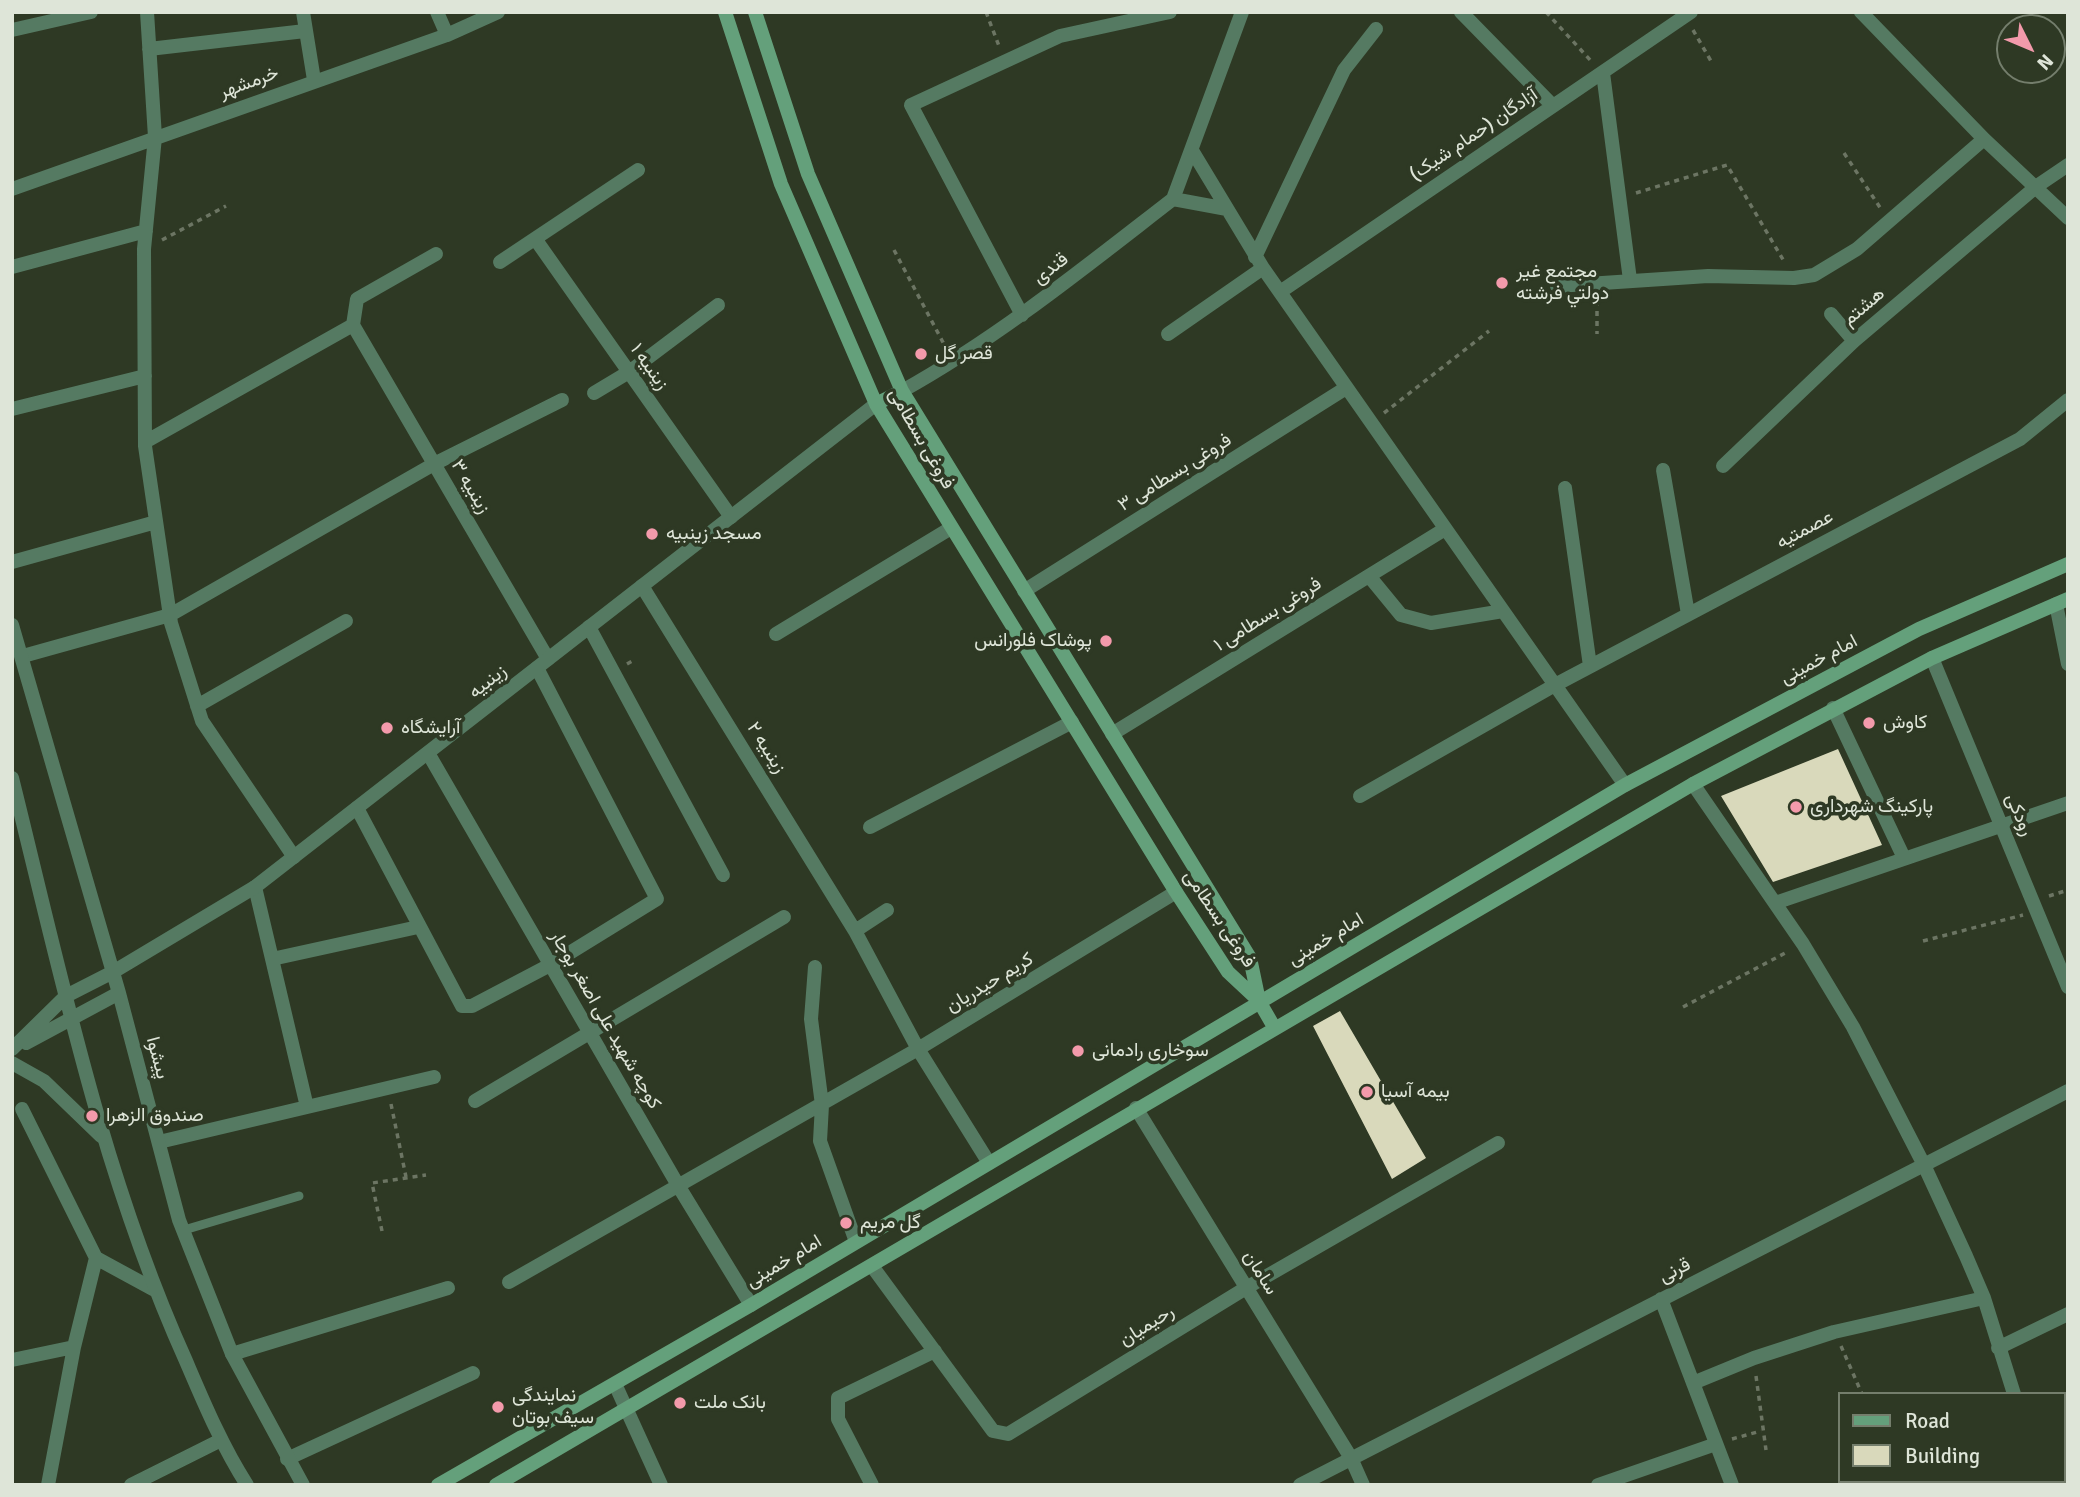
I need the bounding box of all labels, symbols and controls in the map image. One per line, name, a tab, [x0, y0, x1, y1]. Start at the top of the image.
north arrow	[1996, 14, 2066, 84]
text: N	[2032, 49, 2058, 75]
street label: خرمشهر	[216, 62, 282, 104]
street label: آزادگان (حمام شیک)	[1406, 84, 1542, 186]
street label: قندی	[1029, 248, 1073, 290]
place label: مجتمع غير دولتي فرشته	[1516, 261, 1609, 305]
marker: مجتمع غير دولتي فرشته	[1494, 275, 1510, 291]
street label: هشتم	[1838, 283, 1890, 331]
street label: زینبیه ۱	[625, 339, 673, 395]
place label: قصر گل	[935, 343, 993, 365]
marker: قصر گل	[913, 346, 929, 362]
street label: فروغی بسطامی	[883, 384, 959, 494]
street label: فروغی بسطامی ۳	[1114, 429, 1236, 517]
street label: زینبیه ۳	[445, 456, 495, 518]
street label: عصمتیه	[1773, 506, 1837, 554]
place label: مسجد زینبیه	[666, 523, 762, 545]
marker: مسجد زینبیه	[644, 526, 660, 542]
street label: فروغی بسطامی ۱	[1210, 573, 1326, 657]
place label: پوشاک فلورانس	[974, 630, 1092, 652]
street label: امام خمینی	[1776, 630, 1862, 690]
marker: پوشاک فلورانس	[1098, 633, 1114, 649]
street label: زینبیه	[464, 660, 512, 704]
place label: کاوش	[1883, 712, 1927, 734]
marker: کاوش	[1861, 715, 1877, 731]
place label: آرایشگاه	[401, 717, 461, 739]
street label: زینبیه ۲	[741, 718, 791, 778]
marker: آرایشگاه	[379, 720, 395, 736]
street label: رودکی	[2000, 790, 2038, 840]
place label: پارکینگ شهرداری	[1810, 796, 1933, 818]
marker: پارکینگ شهرداری	[1788, 799, 1804, 815]
street label: فروغی بسطامی	[1178, 866, 1260, 972]
street label: امام خمینی	[1284, 909, 1368, 971]
street label: کوچه شهید علی اصغر بوجار	[544, 927, 666, 1113]
street label: کریم حیدریان	[942, 948, 1038, 1018]
street label: پیشوا	[141, 1035, 173, 1081]
place label: سوخاری رادمانی	[1092, 1040, 1209, 1062]
marker: سوخاری رادمانی	[1070, 1043, 1086, 1059]
place label: بیمه آسیا	[1381, 1081, 1450, 1103]
marker: بیمه آسیا	[1359, 1084, 1375, 1100]
place label: صندوق الزهرا	[106, 1105, 204, 1127]
marker: صندوق الزهرا	[84, 1108, 100, 1124]
place label: گل مریم	[860, 1212, 921, 1234]
marker: گل مریم	[838, 1215, 854, 1231]
street label: امام خمینی	[742, 1231, 826, 1293]
street label: سامان	[1238, 1247, 1282, 1299]
street label: قرنی	[1655, 1253, 1695, 1289]
street label: رحیمیان	[1115, 1300, 1179, 1352]
place label: نمایندگی سیف بوتان	[512, 1385, 594, 1429]
place label: بانک ملت	[694, 1392, 766, 1414]
legend	[1839, 1392, 2066, 1483]
marker: بانک ملت	[672, 1395, 688, 1411]
marker: نمایندگی سیف بوتان	[490, 1399, 506, 1415]
text: Road	[1905, 1408, 1950, 1434]
text: Building	[1905, 1443, 1980, 1469]

